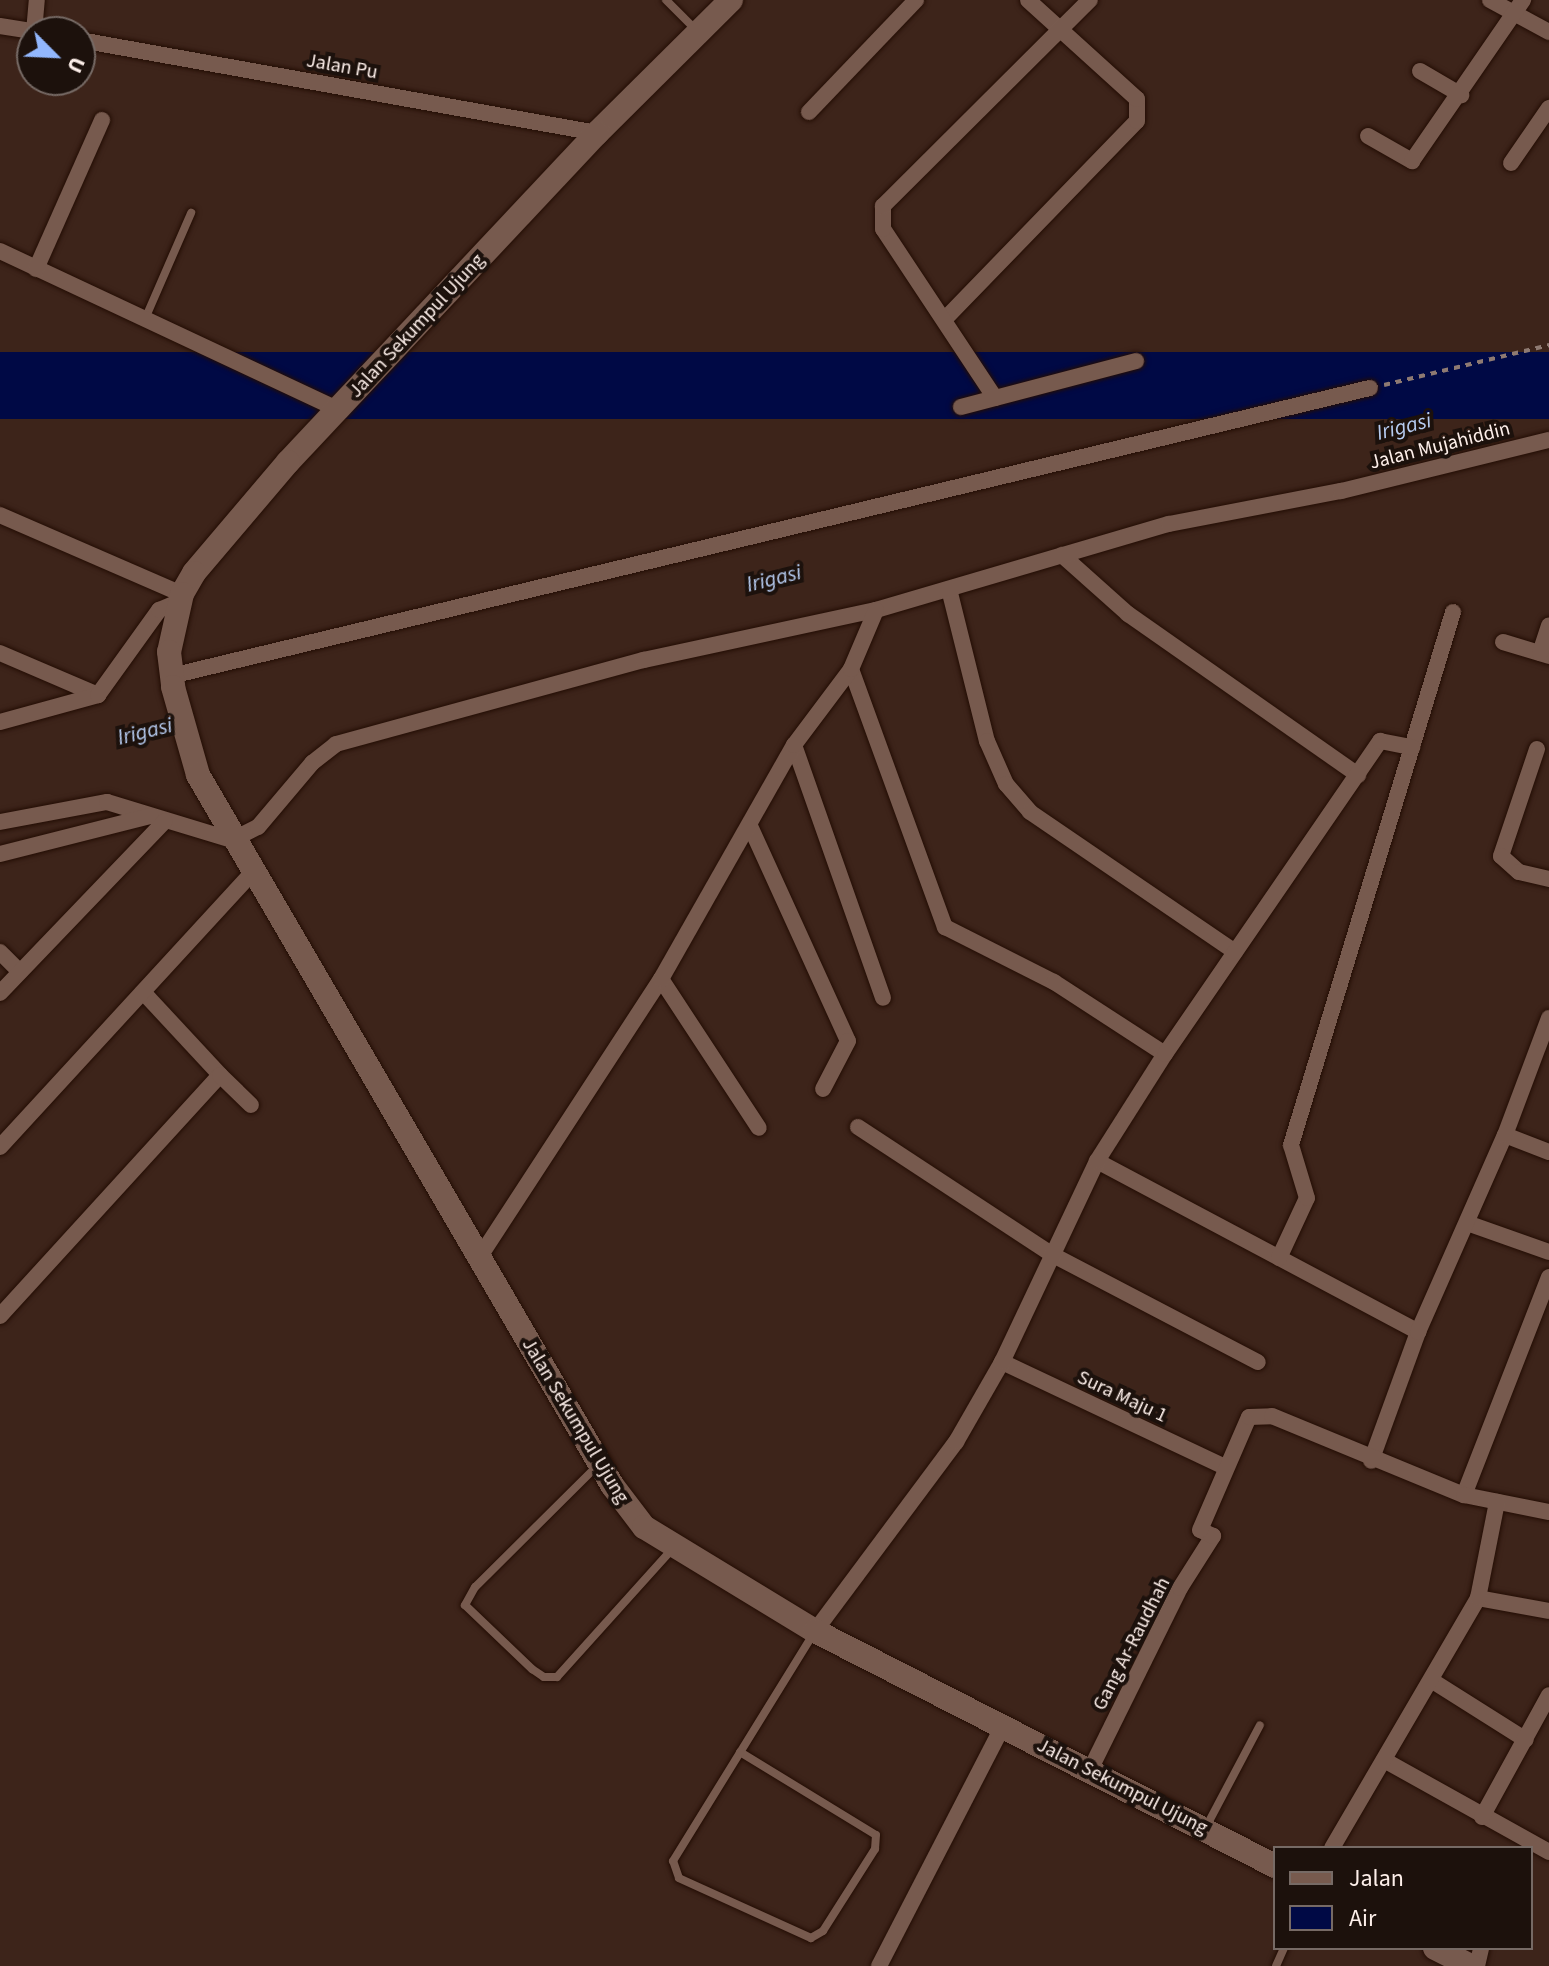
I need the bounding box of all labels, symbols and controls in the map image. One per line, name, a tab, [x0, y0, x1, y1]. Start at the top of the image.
north arrow	[16, 16, 96, 96]
street label: Jalan Pu	[304, 49, 380, 85]
text: U	[59, 52, 94, 78]
street label: Jalan Sekumpul Ujung	[344, 249, 490, 403]
water label: Irigasi	[1374, 407, 1434, 447]
street label: Jalan Mujahiddin	[1367, 417, 1513, 475]
water label: Irigasi	[744, 559, 804, 599]
water label: Irigasi	[115, 712, 175, 752]
street label: Jalan Sekumpul Ujung	[516, 1334, 634, 1508]
street label: Sura Maju 1	[1073, 1366, 1171, 1428]
street label: Gang Ar-Raudhah	[1088, 1573, 1176, 1715]
street label: Jalan Sekumpul Ujung	[1033, 1734, 1211, 1840]
legend	[1273, 1846, 1533, 1950]
text: Jalan	[1349, 1861, 1404, 1896]
text: Air	[1349, 1901, 1376, 1936]

